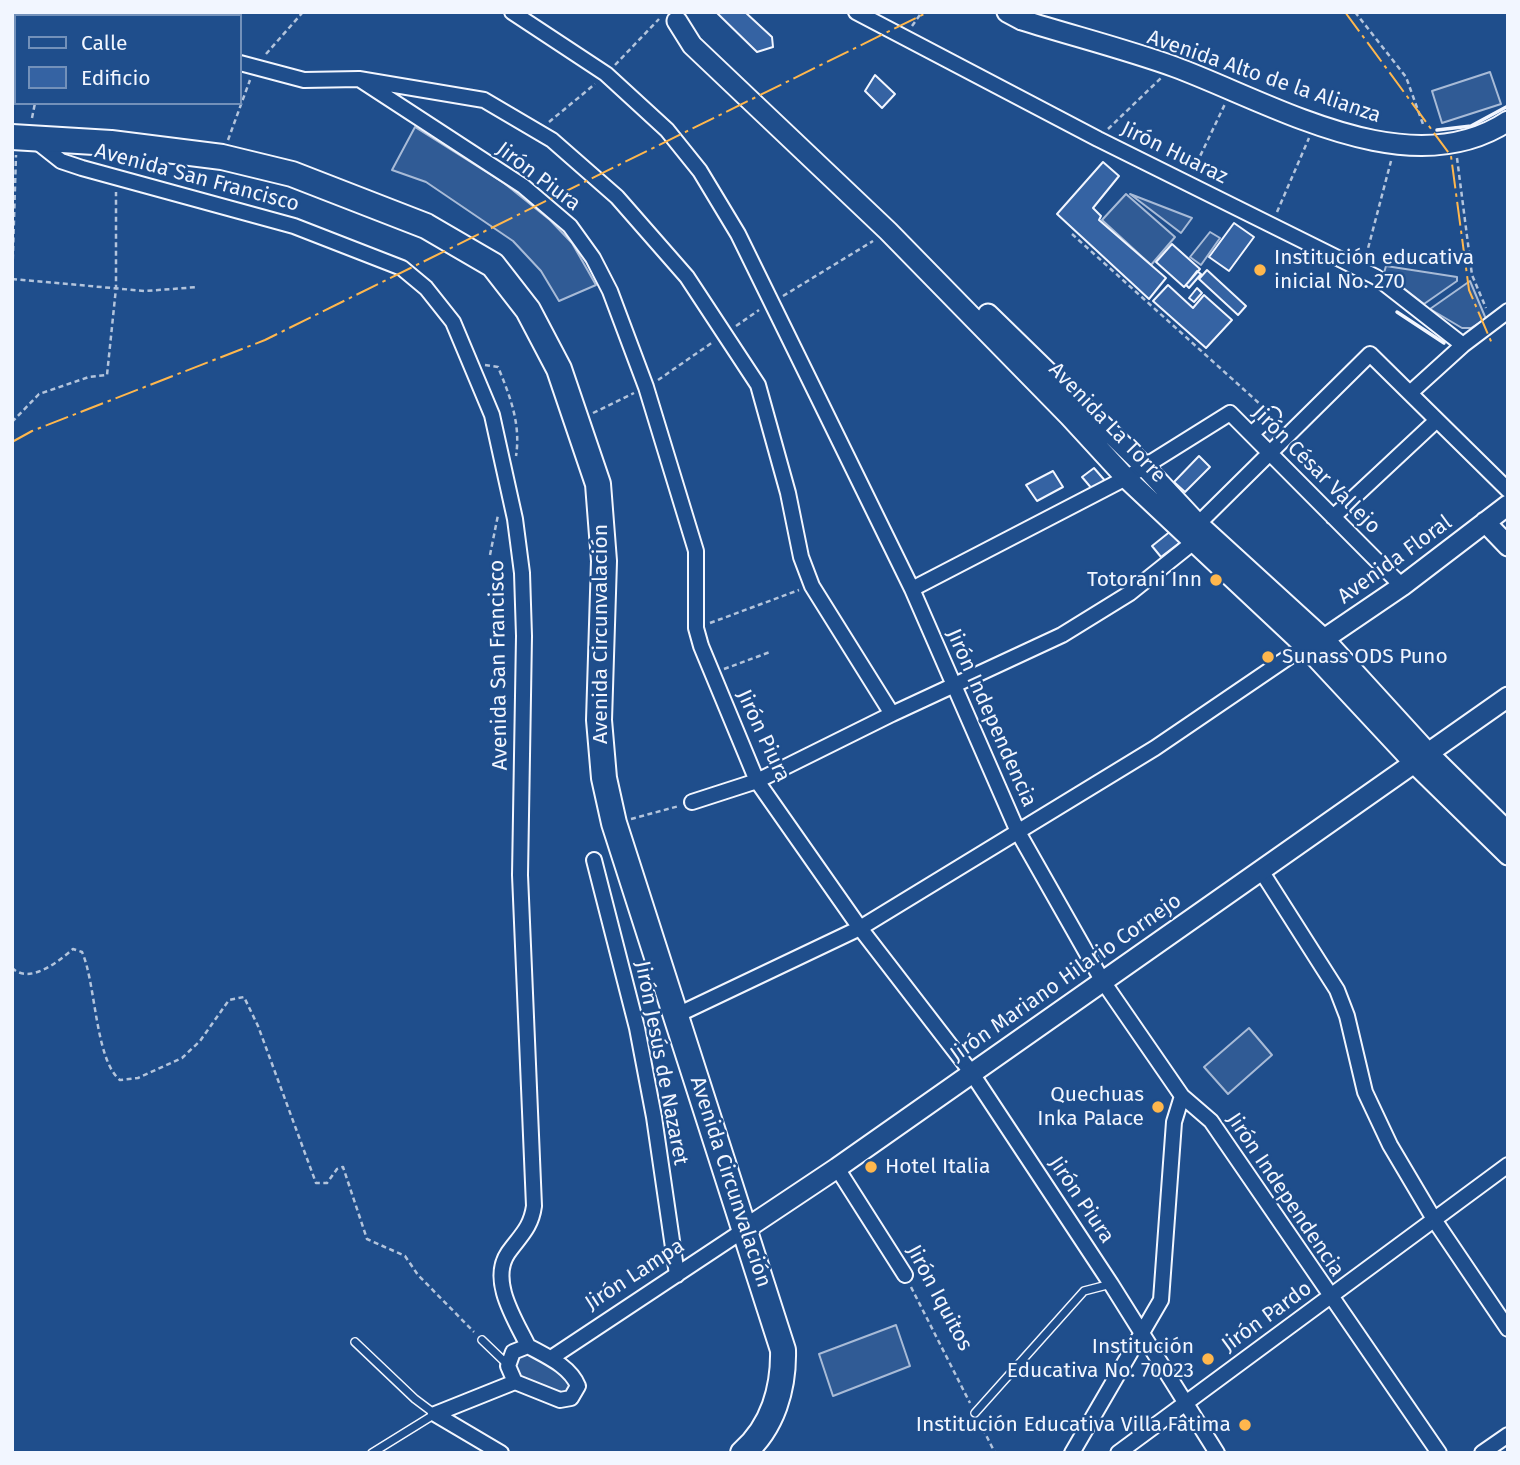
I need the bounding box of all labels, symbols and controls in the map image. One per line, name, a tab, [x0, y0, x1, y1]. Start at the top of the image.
legend	[14, 14, 242, 105]
street label: Avenida Alto de la Alianza	[1144, 25, 1384, 129]
text: Calle	[81, 30, 127, 56]
text: Edificio	[81, 65, 151, 91]
street label: Jirón Huaraz	[1116, 116, 1232, 190]
street label: Jirón Piura	[491, 137, 585, 217]
street label: Avenida San Francisco	[92, 139, 302, 217]
place label: Institución educativa inicial No. 270	[1274, 245, 1474, 295]
marker: Institución educativa inicial No. 270	[1252, 262, 1268, 278]
street label: Avenida La Torre	[1043, 358, 1171, 488]
street label: Jirón César Vallejo	[1247, 401, 1385, 539]
street label: Avenida Floral	[1333, 510, 1457, 610]
street label: Avenida Circunvalación	[588, 524, 614, 744]
street label: Avenida San Francisco	[485, 560, 513, 770]
place label: Totorani Inn	[1087, 567, 1202, 593]
marker: Totorani Inn	[1208, 572, 1224, 588]
street label: Jirón Independencia	[940, 625, 1042, 811]
place label: Sunass ODS Puno	[1282, 644, 1448, 670]
marker: Sunass ODS Puno	[1260, 649, 1276, 665]
street label: Jirón Piura	[731, 686, 795, 786]
street label: Jirón Mariano Hilario Cornejo	[946, 888, 1186, 1068]
street label: Jirón Jesús de Nazaret	[629, 959, 693, 1167]
street label: Avenida Circunvalación	[684, 1073, 776, 1291]
place label: Quechuas Inka Palace	[1037, 1082, 1144, 1132]
marker: Quechuas Inka Palace	[1150, 1099, 1166, 1115]
street label: Jirón Independencia	[1221, 1108, 1349, 1282]
street label: Jirón Piura	[1043, 1152, 1119, 1248]
place label: Hotel Italia	[885, 1154, 990, 1180]
marker: Hotel Italia	[863, 1159, 879, 1175]
street label: Jirón Lampa	[581, 1234, 689, 1316]
street label: Jirón Iquitos	[901, 1241, 977, 1355]
street label: Jirón Pardo	[1217, 1276, 1317, 1358]
place label: Institución Educativa No. 70023	[1007, 1334, 1194, 1384]
marker: Institución Educativa No. 70023	[1200, 1351, 1216, 1367]
place label: Institución Educativa Villa Fatima	[916, 1412, 1231, 1438]
marker: Institución Educativa Villa Fatima	[1237, 1417, 1253, 1433]

